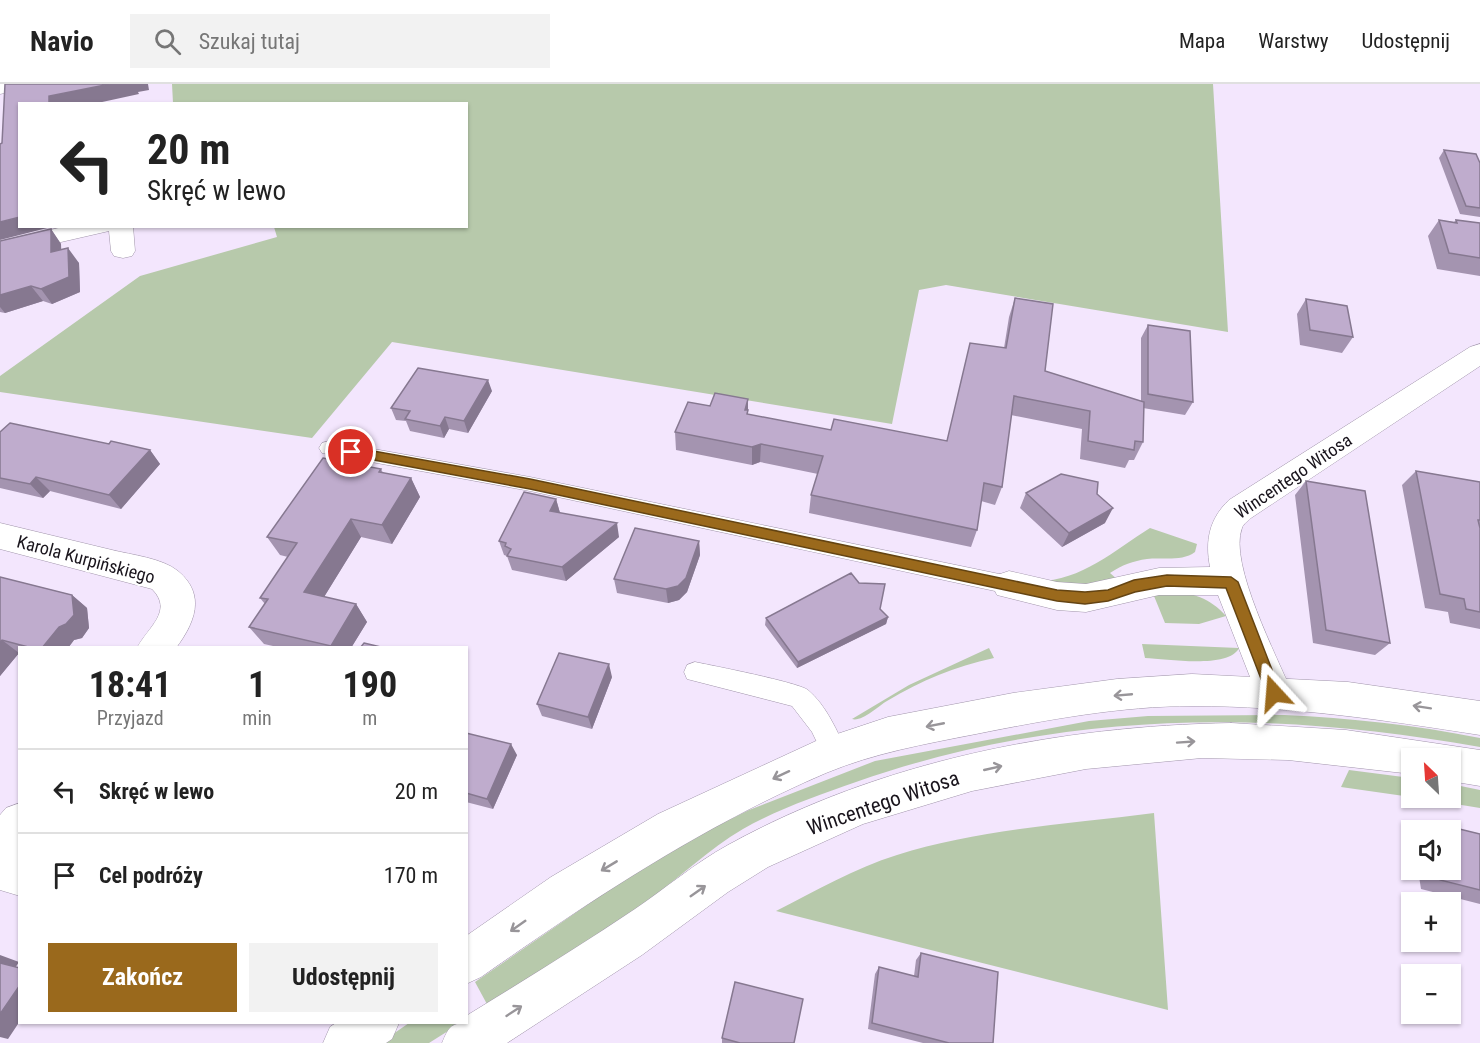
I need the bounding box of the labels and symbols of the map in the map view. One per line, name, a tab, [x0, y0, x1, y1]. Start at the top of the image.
pin	[325, 426, 376, 477]
street label: Wincentego Witosa	[1230, 429, 1356, 523]
street label: Karola Kurpińskiego	[15, 530, 157, 588]
position arrow	[1242, 661, 1306, 725]
one-way arrow	[1114, 689, 1134, 700]
one-way arrow	[1413, 702, 1433, 713]
one-way arrow	[926, 720, 946, 731]
one-way arrow	[1175, 737, 1195, 748]
north arrow	[1401, 748, 1461, 808]
one-way arrow	[983, 762, 1002, 774]
street label: Wincentego Witosa	[804, 766, 962, 840]
one-way arrow	[772, 770, 791, 781]
one-way arrow	[601, 861, 618, 873]
one-way arrow	[689, 885, 705, 897]
one-way arrow	[511, 920, 527, 932]
one-way arrow	[505, 1005, 522, 1017]

